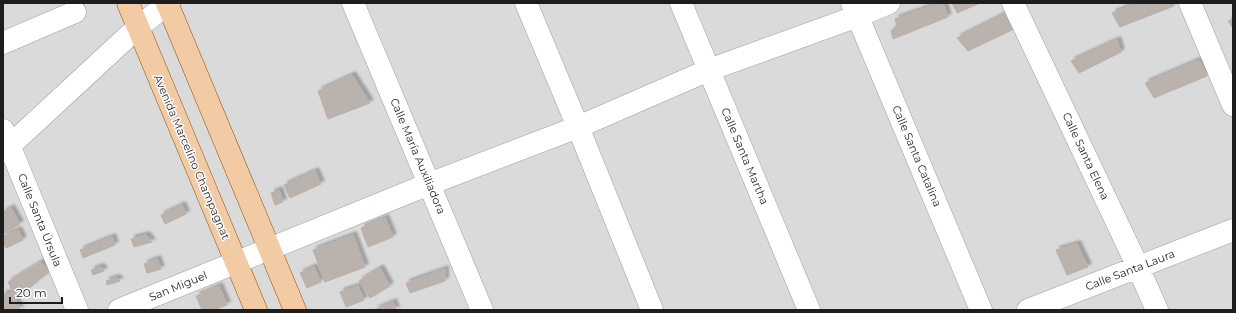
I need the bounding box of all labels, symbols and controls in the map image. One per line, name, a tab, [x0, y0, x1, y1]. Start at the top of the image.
street label: Avenida Marcelino Champagnat	[151, 73, 233, 242]
street label: Calle María Auxiliadora	[387, 96, 449, 216]
street label: Calle Santa Catalina	[889, 103, 945, 209]
street label: Calle Santa Martha	[718, 105, 772, 207]
street label: Calle Santa Elena	[1060, 110, 1112, 202]
street label: Calle Santa Úrsula	[15, 171, 65, 269]
street label: Calle Santa Laura	[1083, 246, 1177, 294]
street label: San Miguel	[147, 268, 209, 304]
scale bar	[10, 279, 62, 305]
text: 20 m	[16, 285, 47, 300]

